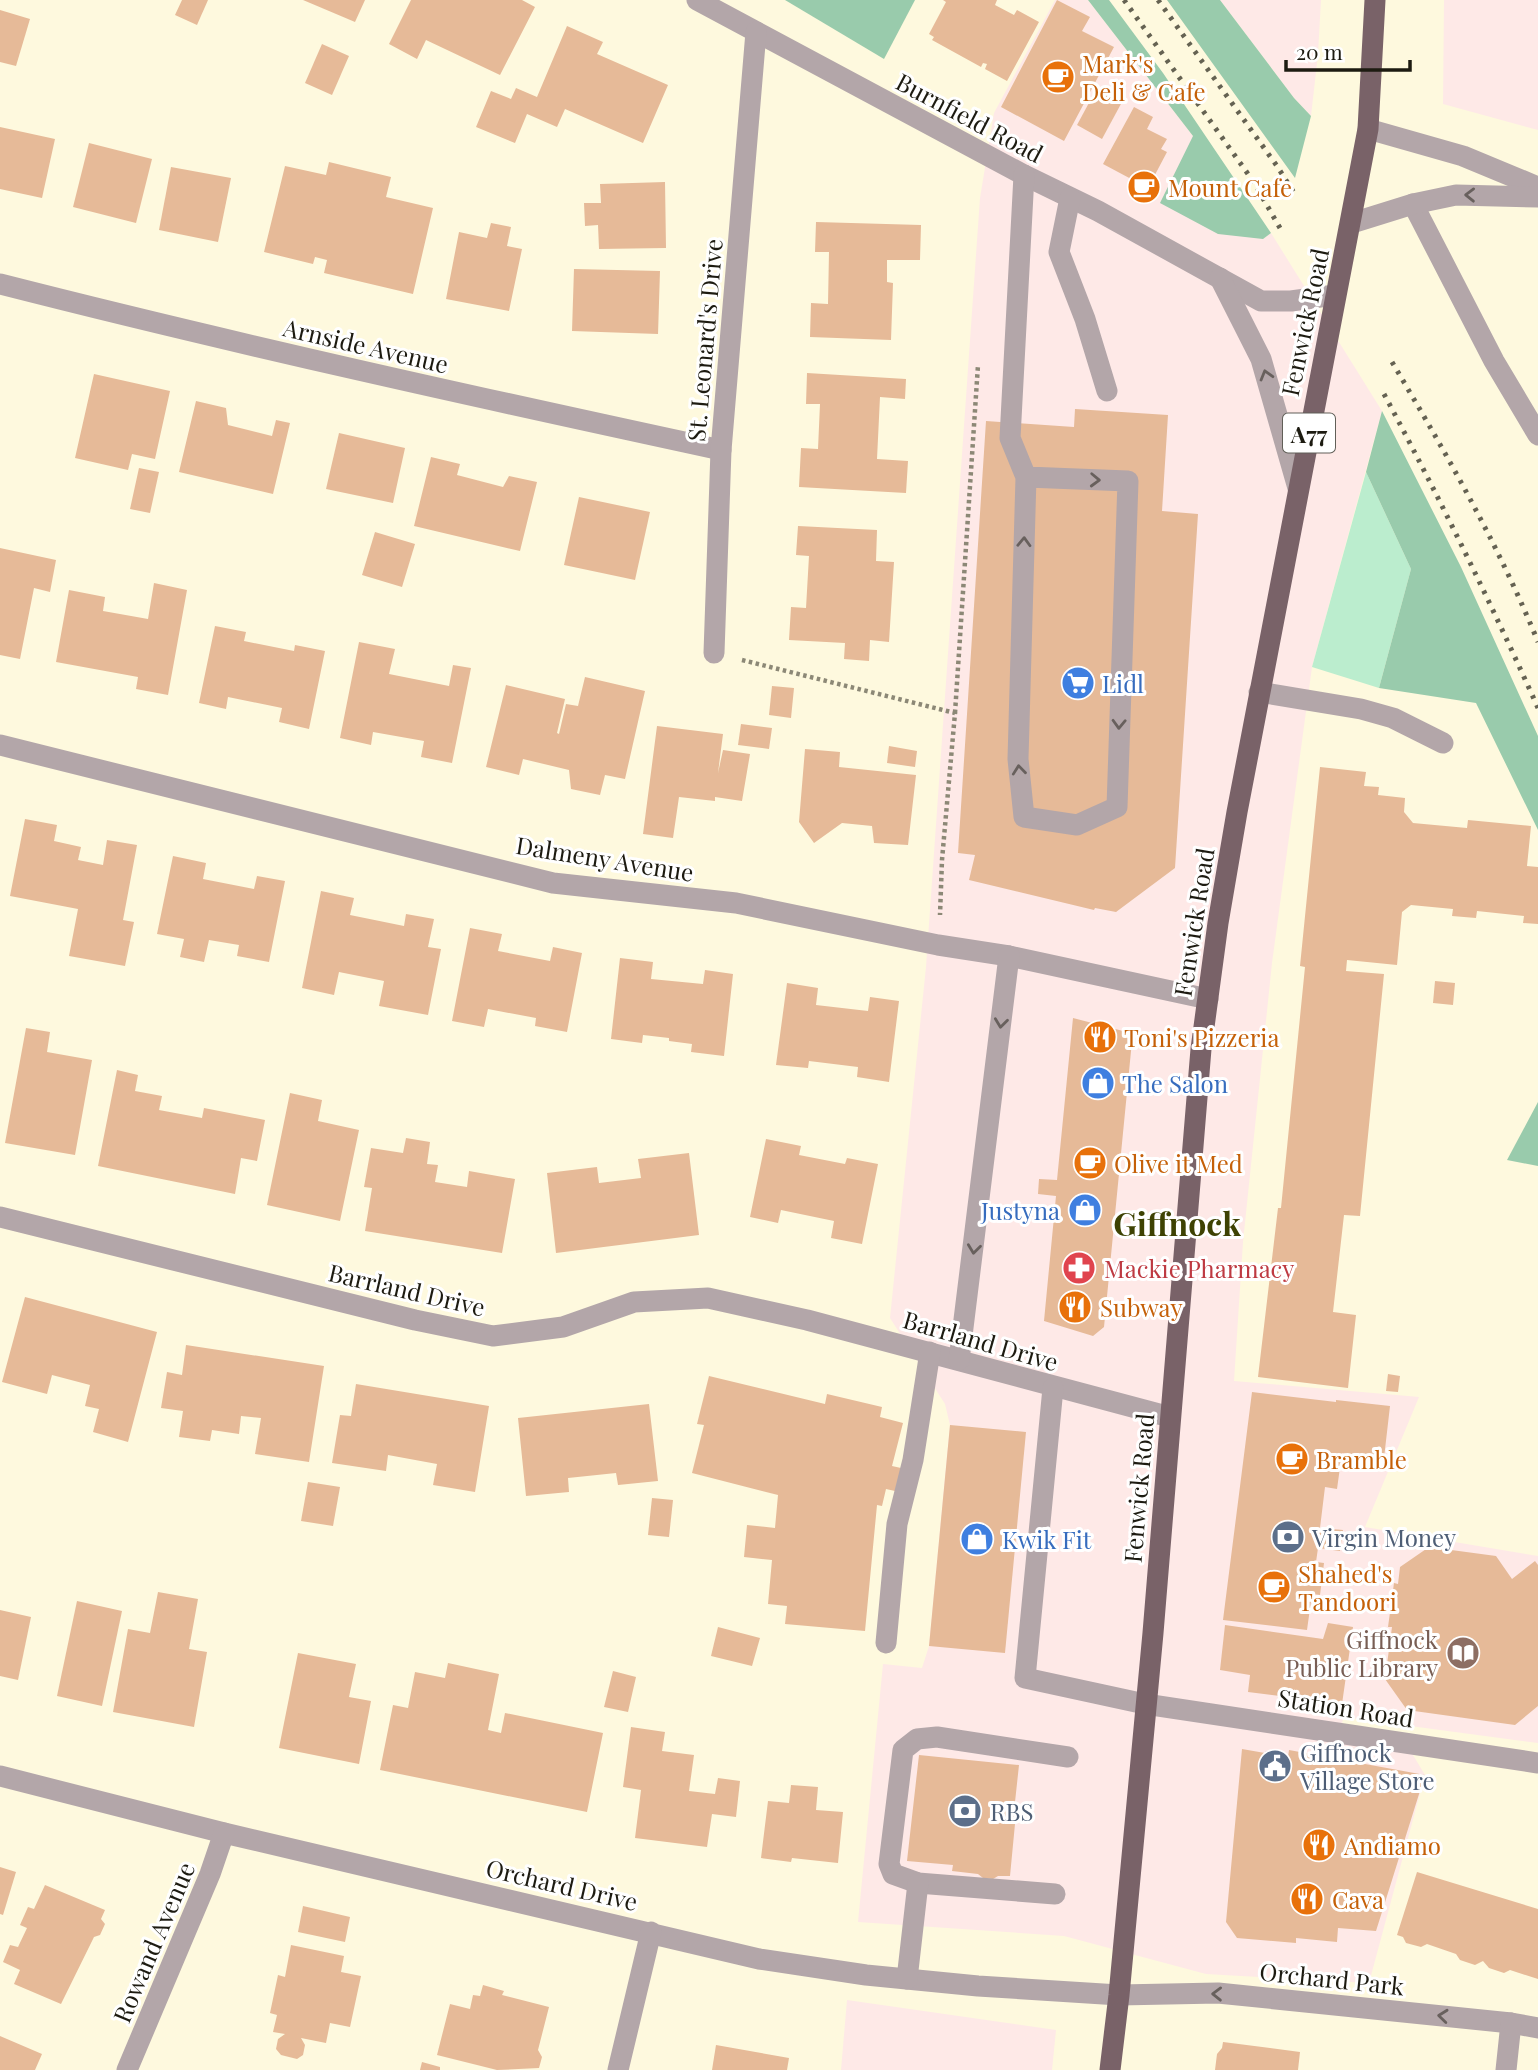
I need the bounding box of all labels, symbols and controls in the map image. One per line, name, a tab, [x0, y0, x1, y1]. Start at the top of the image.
scale bar	[1286, 28, 1410, 72]
text: 20 m	[1296, 37, 1343, 65]
place label: Mark's Deli & Cafe	[1082, 47, 1206, 107]
cafe icon: Mark's Deli & Cafe	[1039, 58, 1077, 96]
street label: Burnfield Road	[891, 65, 1049, 169]
cafe icon: Mount Cafe	[1125, 168, 1163, 206]
place label: Mount Cafe	[1168, 171, 1292, 203]
one-way arrow	[1464, 187, 1475, 203]
street label: St. Leonard's Drive	[679, 237, 729, 443]
street label: Fenwick Road	[1273, 245, 1335, 399]
street label: Arnside Avenue	[279, 310, 452, 380]
one-way arrow	[1259, 370, 1274, 382]
road number: A77	[1283, 414, 1335, 452]
one-way arrow	[1089, 472, 1100, 487]
one-way arrow	[1017, 537, 1032, 548]
supermarket icon: Lidl	[1059, 664, 1097, 702]
place label: Lidl	[1102, 667, 1144, 699]
one-way arrow	[1112, 719, 1127, 730]
one-way arrow	[1012, 764, 1027, 775]
street label: Dalmeny Avenue	[514, 828, 696, 888]
street label: Fenwick Road	[1165, 845, 1221, 999]
one-way arrow	[994, 1018, 1009, 1029]
restaurant icon: Toni's Pizzeria	[1081, 1018, 1119, 1056]
place label: Toni's Pizzeria	[1124, 1021, 1279, 1053]
shop icon: The Salon	[1079, 1064, 1117, 1102]
place label: The Salon	[1122, 1067, 1228, 1099]
cafe icon: Olive it Med	[1071, 1144, 1109, 1182]
place label: Olive it Med	[1114, 1147, 1243, 1179]
shop icon: Justyna	[1066, 1191, 1104, 1229]
place label: Justyna	[980, 1194, 1060, 1226]
district label: Giffnock	[1113, 1201, 1241, 1244]
one-way arrow	[966, 1243, 981, 1255]
pharmacy icon: Mackie Pharmacy	[1060, 1249, 1098, 1287]
place label: Mackie Pharmacy	[1104, 1252, 1294, 1284]
street label: Barrland Drive	[326, 1255, 488, 1323]
restaurant icon: Subway	[1056, 1288, 1094, 1326]
place label: Subway	[1100, 1291, 1183, 1323]
street label: Barrland Drive	[900, 1303, 1062, 1377]
street label: Fenwick Road	[1116, 1412, 1160, 1564]
cafe icon: Bramble	[1273, 1440, 1311, 1478]
place label: Bramble	[1316, 1443, 1407, 1475]
bank icon: Virgin Money	[1269, 1518, 1307, 1556]
shop icon: Kwik Fit	[958, 1520, 996, 1558]
place label: Virgin Money	[1311, 1521, 1456, 1553]
place label: Kwik Fit	[1002, 1523, 1092, 1555]
place label: Shahed's Tandoori	[1298, 1557, 1397, 1617]
cafe icon: Shahed's Tandoori	[1255, 1568, 1293, 1606]
place label: Giffnock Public Library	[1285, 1623, 1439, 1683]
library icon: Giffnock Public Library	[1444, 1634, 1482, 1672]
street label: Station Road	[1276, 1680, 1416, 1734]
place label: Giffnock Village Store	[1299, 1736, 1435, 1796]
public building icon: Giffnock Village Store	[1256, 1747, 1294, 1785]
bank icon: RBS	[946, 1792, 984, 1830]
place label: RBS	[990, 1795, 1033, 1827]
restaurant icon: Andiamo	[1300, 1826, 1338, 1864]
place label: Andiamo	[1343, 1829, 1441, 1861]
street label: Orchard Drive	[483, 1851, 641, 1917]
street label: Rowand Avenue	[105, 1857, 201, 2027]
restaurant icon: Cava	[1288, 1880, 1326, 1918]
place label: Cava	[1332, 1883, 1384, 1915]
street label: Orchard Park	[1258, 1955, 1407, 2002]
one-way arrow	[1211, 1986, 1222, 2001]
one-way arrow	[1438, 2009, 1449, 2024]

